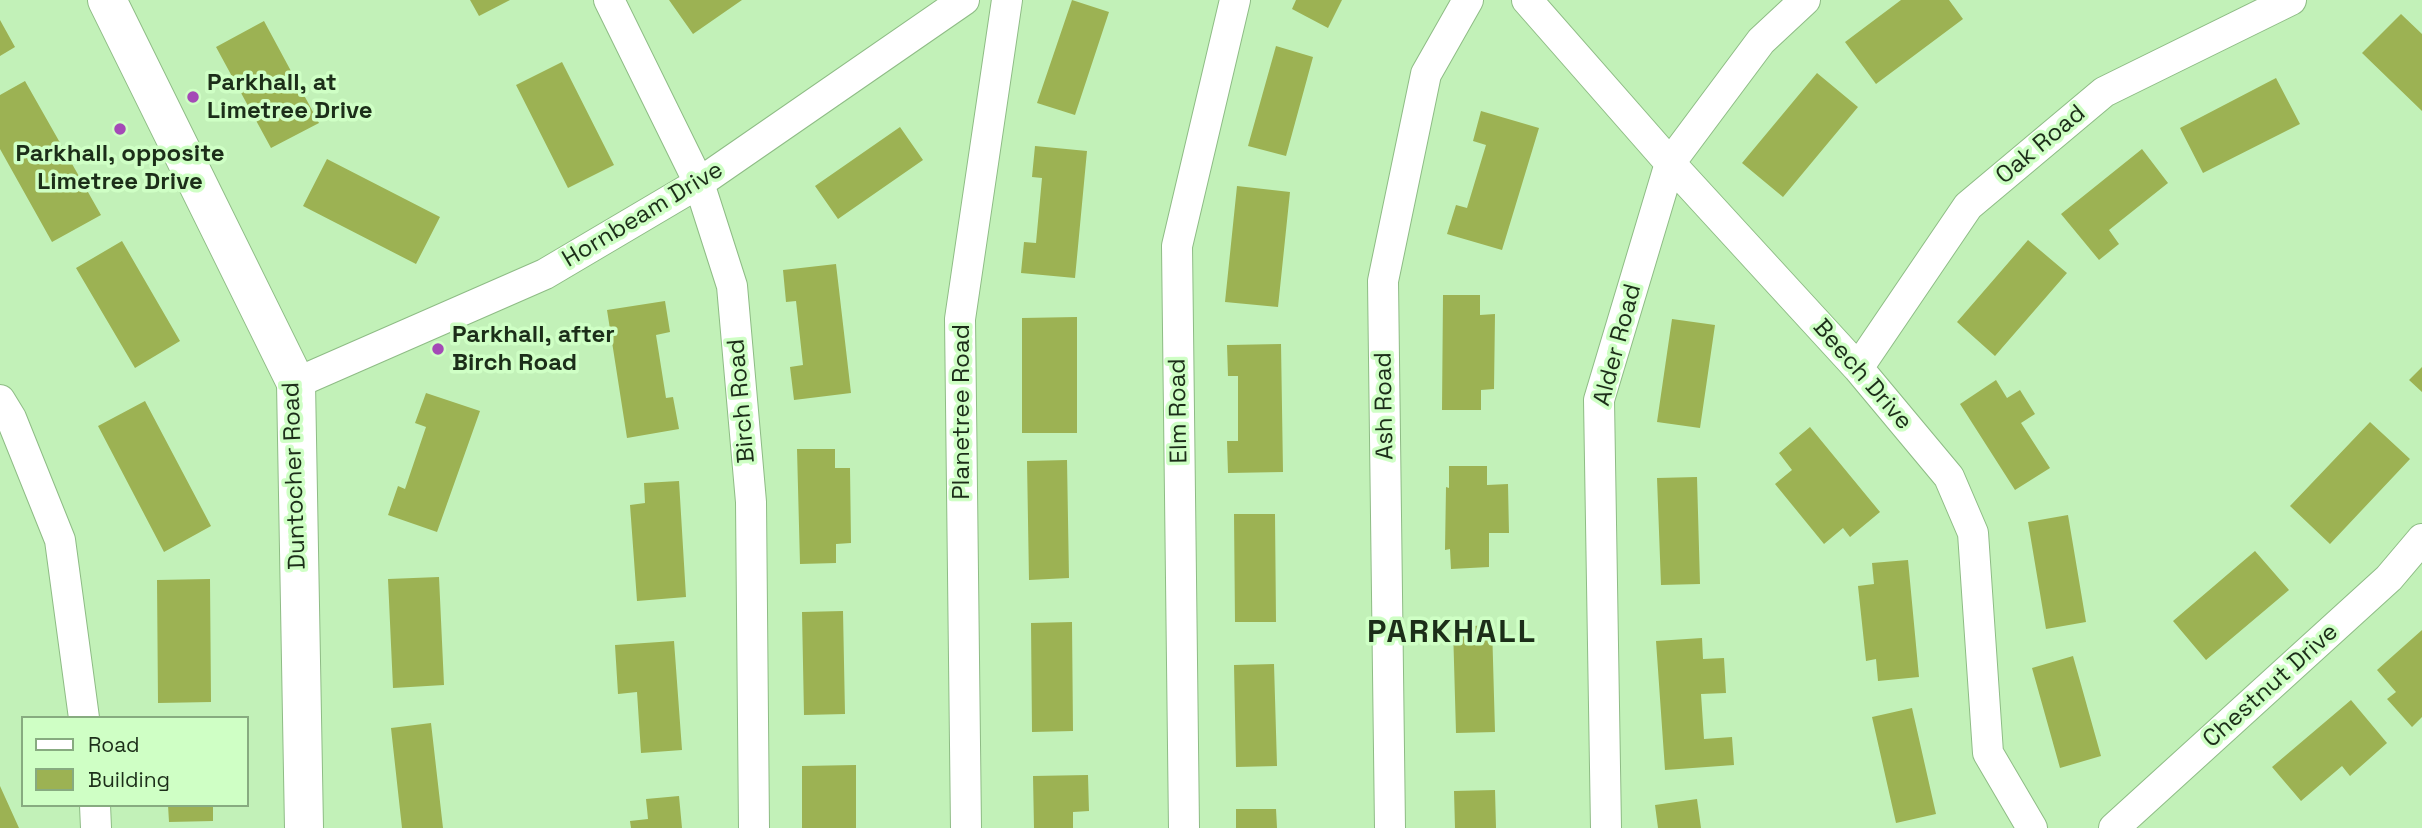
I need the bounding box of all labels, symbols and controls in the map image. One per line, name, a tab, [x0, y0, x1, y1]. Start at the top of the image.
place label: Parkhall, at Limetree Drive	[207, 69, 373, 125]
marker: Parkhall, at Limetree Drive	[185, 89, 201, 105]
street label: Oak Road	[1990, 99, 2092, 191]
marker: Parkhall, opposite Limetree Drive	[112, 121, 128, 137]
place label: Parkhall, opposite Limetree Drive	[15, 140, 225, 196]
street label: Hornbeam Drive	[558, 156, 728, 274]
street label: Alder Road	[1588, 281, 1648, 409]
street label: Beech Drive	[1806, 314, 1918, 436]
place label: Parkhall, after Birch Road	[452, 321, 615, 377]
street label: Planetree Road	[948, 324, 976, 500]
street label: Birch Road	[722, 338, 762, 464]
marker: Parkhall, after Birch Road	[430, 341, 446, 357]
street label: Ash Road	[1370, 352, 1400, 460]
street label: Elm Road	[1164, 358, 1194, 464]
street label: Duntocher Road	[277, 382, 313, 570]
district label: PARKHALL	[1368, 614, 1536, 652]
street label: Chestnut Drive	[2198, 618, 2344, 754]
legend	[21, 716, 248, 807]
text: Road	[88, 731, 140, 758]
text: Building	[88, 766, 170, 793]

